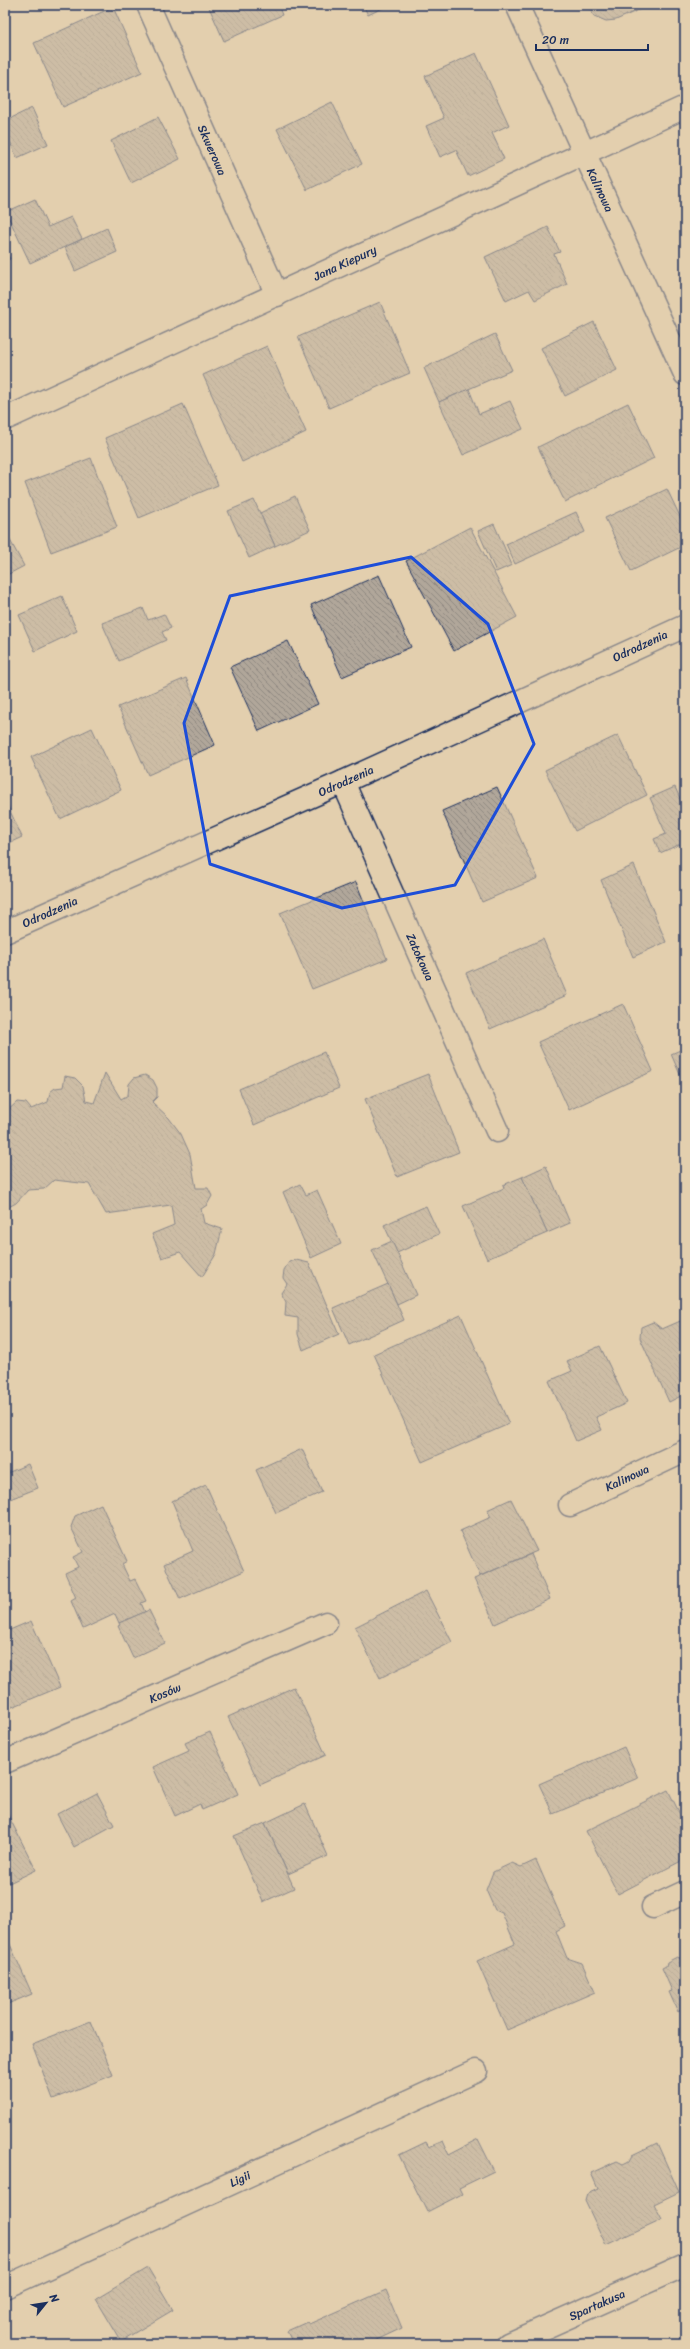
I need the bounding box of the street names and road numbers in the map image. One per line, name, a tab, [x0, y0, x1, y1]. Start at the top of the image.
street label: Skwerowa	[191, 121, 233, 179]
street label: Kalinowa	[580, 164, 620, 216]
street label: Jana Kiepury	[309, 238, 381, 288]
street label: Odrodzenia	[609, 624, 671, 668]
street label: Odrodzenia	[315, 759, 377, 803]
street label: Odrodzenia	[19, 890, 81, 934]
street label: Zatokowa	[400, 929, 440, 985]
street label: Kalinowa	[601, 1458, 653, 1498]
street label: Kosów	[145, 1676, 185, 1710]
street label: Ligii	[226, 2164, 255, 2194]
street label: Spartakusa	[565, 2283, 629, 2327]

